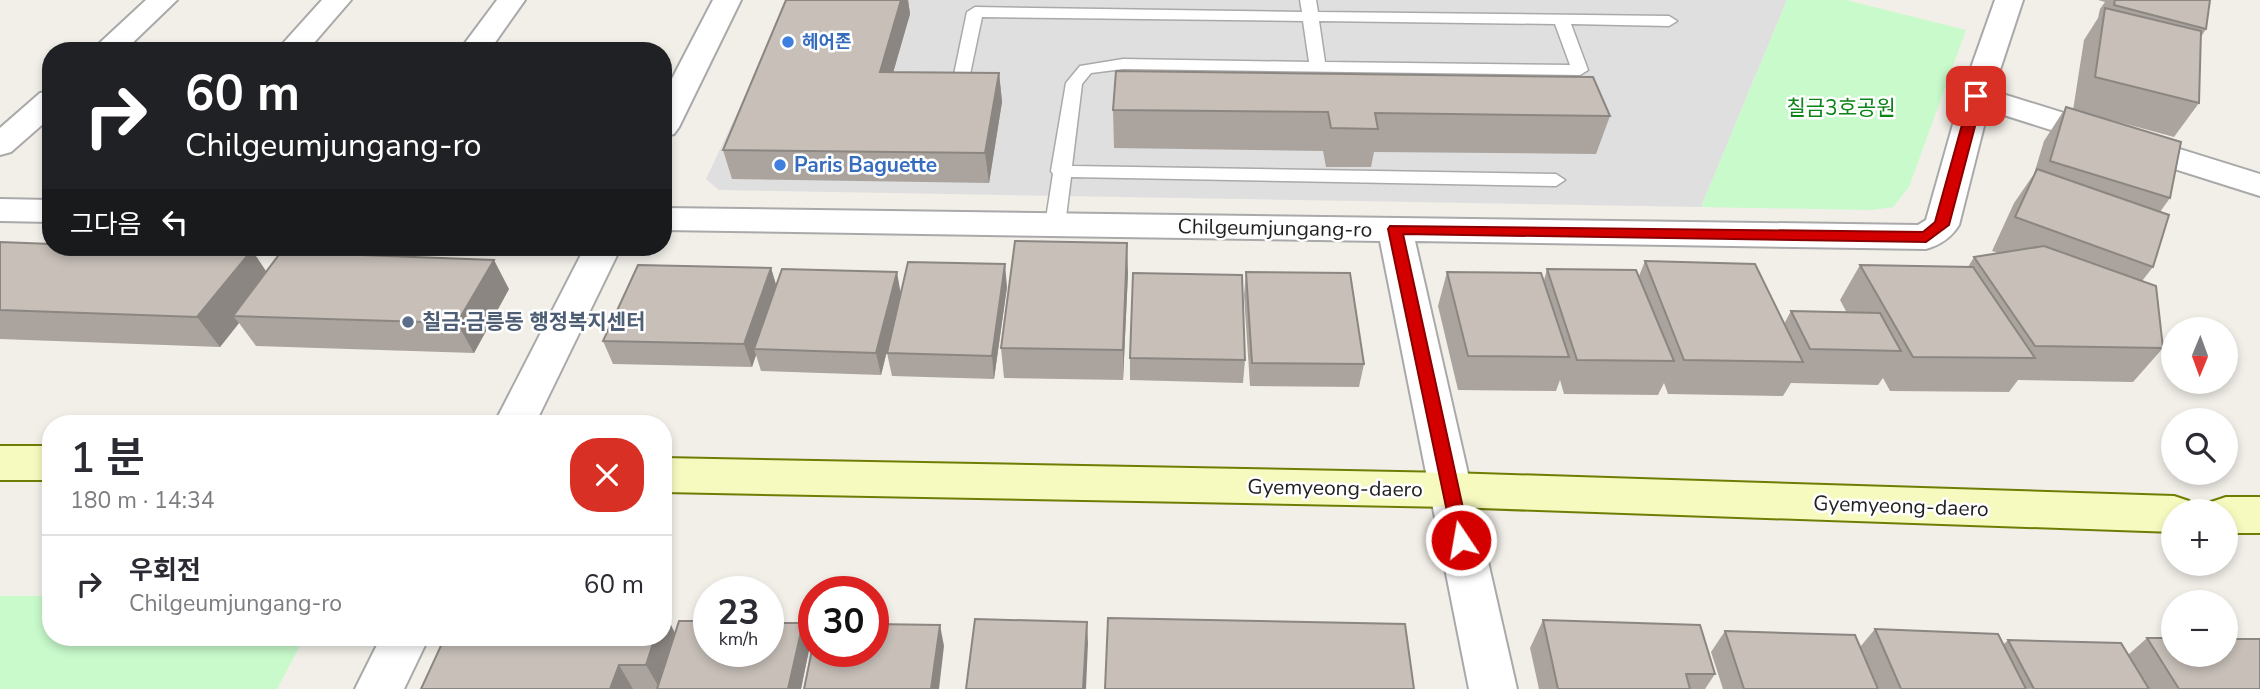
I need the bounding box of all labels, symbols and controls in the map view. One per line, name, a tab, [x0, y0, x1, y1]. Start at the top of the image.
place label: 헤어존	[802, 30, 852, 54]
marker: 헤어존	[780, 34, 796, 50]
text: 60 m	[185, 60, 300, 127]
pin	[1946, 66, 2006, 126]
icon: right	[70, 70, 161, 161]
icon: arrive	[1957, 77, 1995, 115]
park label: 칠금3호공원	[1786, 94, 1896, 122]
text: Chilgeumjungang-ro	[185, 124, 482, 167]
place label: Paris Baguette	[794, 151, 937, 179]
marker: Paris Baguette	[772, 157, 788, 173]
icon: left	[156, 203, 194, 241]
text: 그다음	[70, 207, 142, 242]
street label: Chilgeumjungang-ro	[1177, 212, 1373, 244]
place label: 칠금·금릉동 행정복지센터	[422, 308, 645, 336]
marker: 칠금·금릉동 행정복지센터	[400, 314, 416, 330]
north arrow	[2161, 317, 2238, 394]
map controls	[2161, 317, 2238, 667]
button: search	[2161, 408, 2238, 485]
text: 1 분	[70, 430, 145, 487]
button: close	[570, 438, 644, 512]
street label: Gyemyeong-daero	[1247, 472, 1423, 504]
text: 180 m · 14:34	[70, 485, 215, 516]
street label: Gyemyeong-daero	[1813, 489, 1989, 523]
button: +	[2161, 499, 2238, 576]
position arrow	[1424, 503, 1498, 577]
text: 우회전	[129, 553, 201, 588]
icon: right	[70, 565, 108, 603]
text: 60 m	[584, 567, 644, 602]
speed limit sign: 30	[798, 576, 889, 667]
text: Chilgeumjungang-ro	[129, 588, 342, 619]
text: 23	[717, 589, 760, 636]
button: −	[2161, 590, 2238, 667]
text: km/h	[719, 627, 758, 651]

